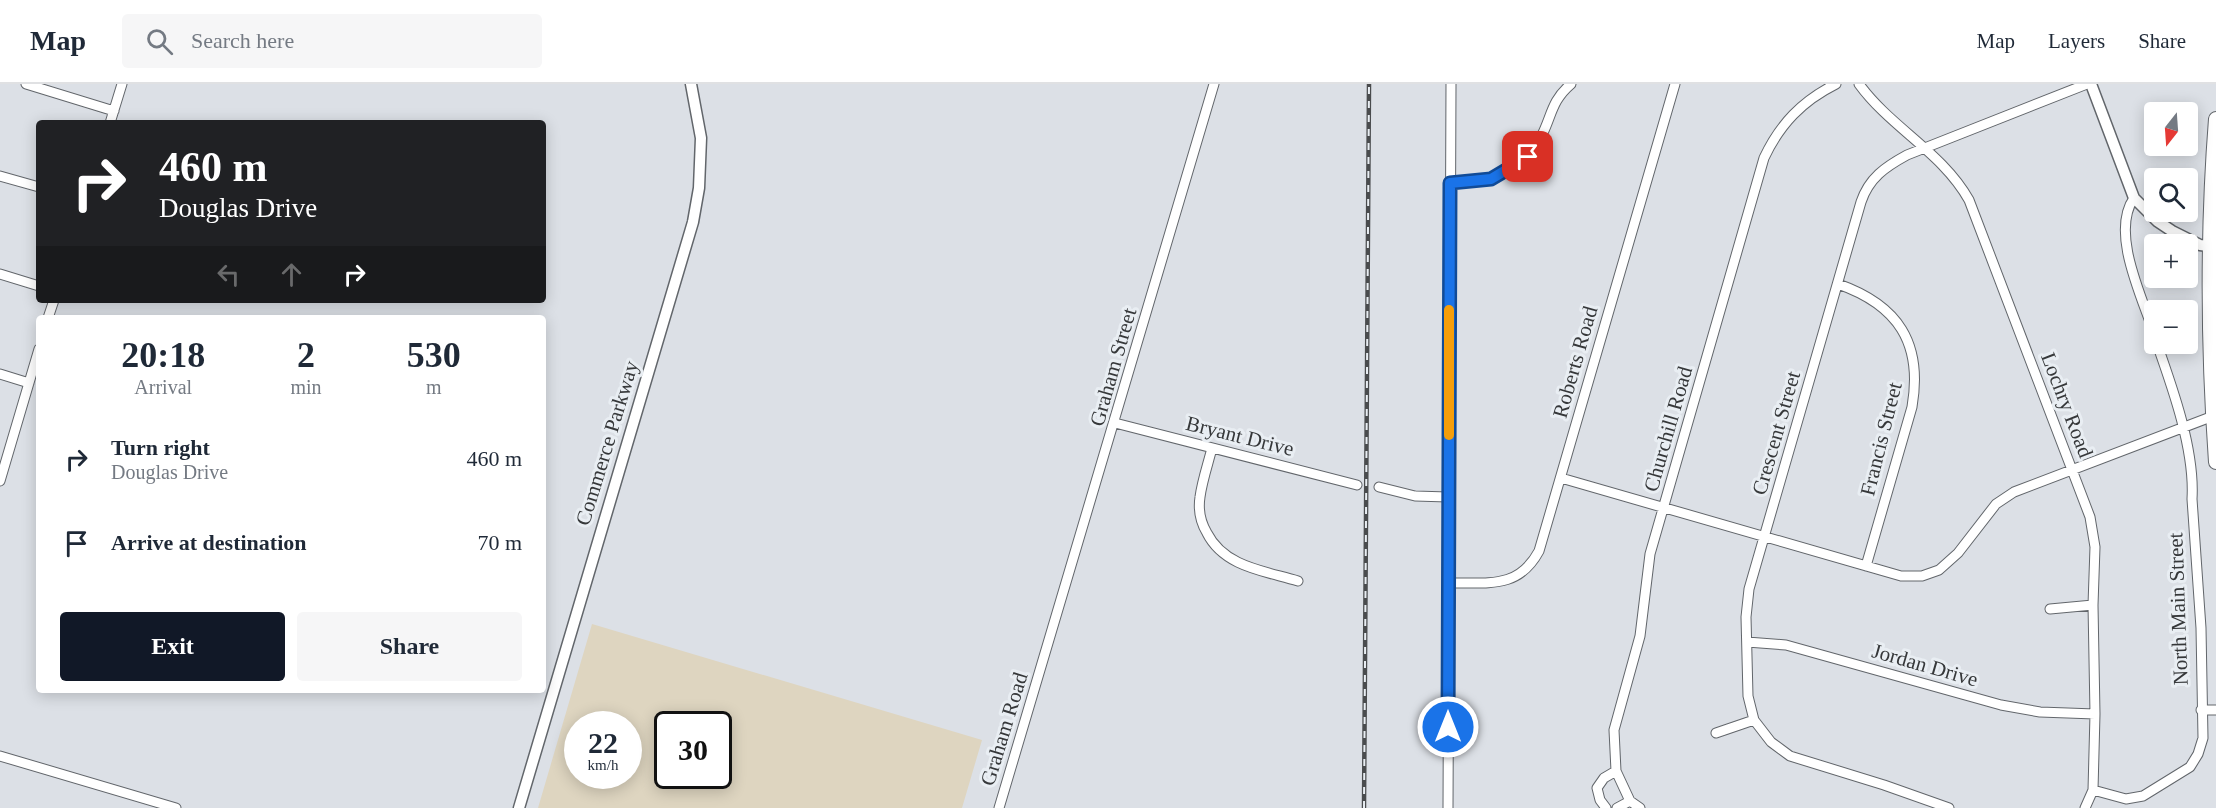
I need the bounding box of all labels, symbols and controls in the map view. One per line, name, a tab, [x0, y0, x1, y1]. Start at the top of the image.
search box	[122, 14, 542, 68]
text: Map	[30, 25, 86, 56]
icon: search	[143, 25, 176, 58]
text: Search here	[191, 28, 294, 53]
text: Map	[1977, 29, 2015, 53]
text: Layers	[2048, 29, 2105, 53]
text: Share	[2138, 29, 2186, 53]
north arrow	[2144, 102, 2198, 156]
map controls	[2144, 102, 2198, 354]
pin	[1502, 131, 1553, 182]
icon: arrive	[1511, 140, 1544, 173]
icon: right	[60, 144, 138, 222]
text: 460 m	[159, 144, 268, 190]
button: search	[2144, 168, 2198, 222]
text: Douglas Drive	[159, 193, 317, 223]
button: +	[2144, 234, 2198, 288]
icon: left	[212, 258, 245, 291]
icon: ahead	[275, 258, 308, 291]
icon: right	[338, 258, 371, 291]
button: −	[2144, 300, 2198, 354]
street label: Roberts Road	[1548, 303, 1603, 421]
street label: Graham Street	[1085, 305, 1141, 429]
text: 20:18	[121, 335, 205, 375]
text: 2	[297, 335, 315, 375]
text: 530	[407, 335, 461, 375]
street label: Lochry Road	[2036, 349, 2098, 461]
street label: Commerce Parkway	[571, 357, 644, 528]
street label: Churchill Road	[1639, 363, 1697, 494]
street label: Crescent Street	[1747, 368, 1805, 498]
text: Arrival	[134, 376, 192, 398]
text: min	[290, 376, 322, 398]
text: m	[426, 376, 442, 398]
street label: Francis Street	[1855, 380, 1907, 498]
street label: Bryant Drive	[1184, 411, 1296, 461]
text: Turn right	[111, 435, 210, 460]
icon: right	[60, 443, 93, 476]
text: 460 m	[466, 446, 522, 471]
text: Douglas Drive	[111, 461, 228, 483]
icon: arrive	[60, 527, 93, 560]
text: Arrive at destination	[111, 530, 307, 555]
text: 70 m	[477, 530, 522, 555]
street label: North Main Street	[2163, 532, 2193, 686]
button: Exit	[60, 612, 285, 681]
button: Share	[297, 612, 522, 681]
street label: Jordan Drive	[1869, 638, 1981, 692]
street label: Graham Road	[975, 669, 1033, 789]
position arrow	[1416, 695, 1480, 759]
speed limit sign: 30	[654, 711, 732, 789]
text: 22	[588, 726, 618, 759]
text: km/h	[588, 757, 618, 773]

